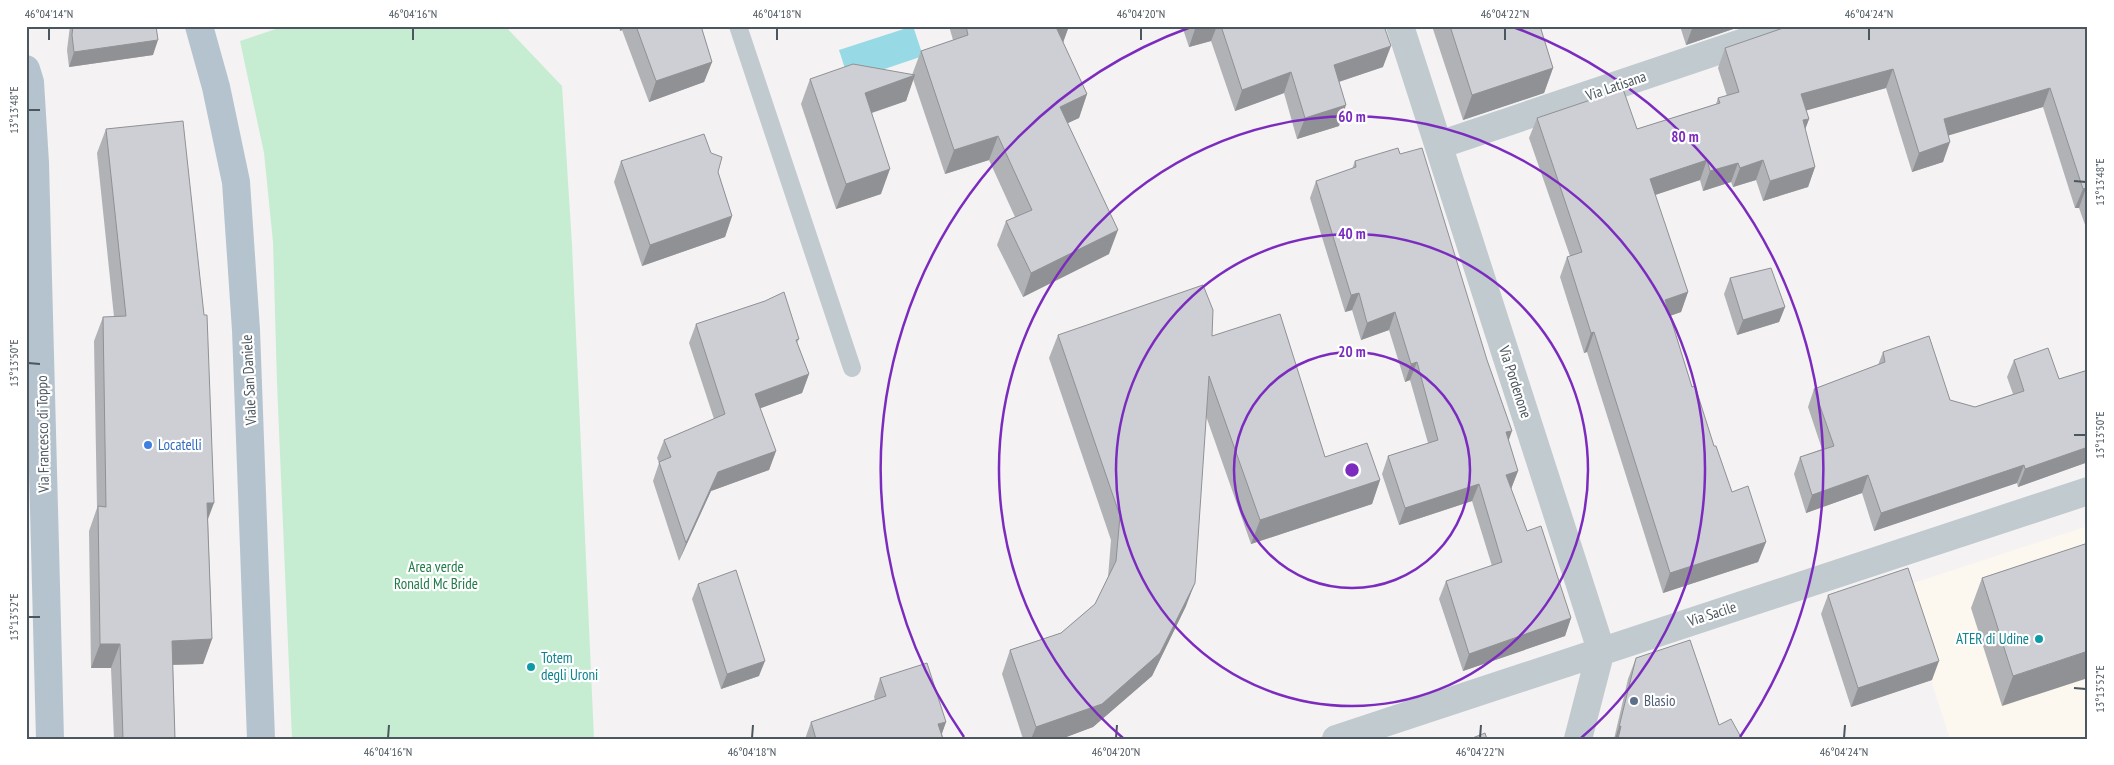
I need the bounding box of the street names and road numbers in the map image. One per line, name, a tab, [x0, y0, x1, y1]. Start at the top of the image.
street label: Via Latisana	[1582, 66, 1648, 105]
street label: Viale San Daniele	[237, 334, 260, 427]
street label: Via Pordenone	[1495, 342, 1536, 420]
street label: Via Francesco di Toppo	[32, 375, 53, 494]
street label: Via Sacile	[1684, 597, 1739, 631]

